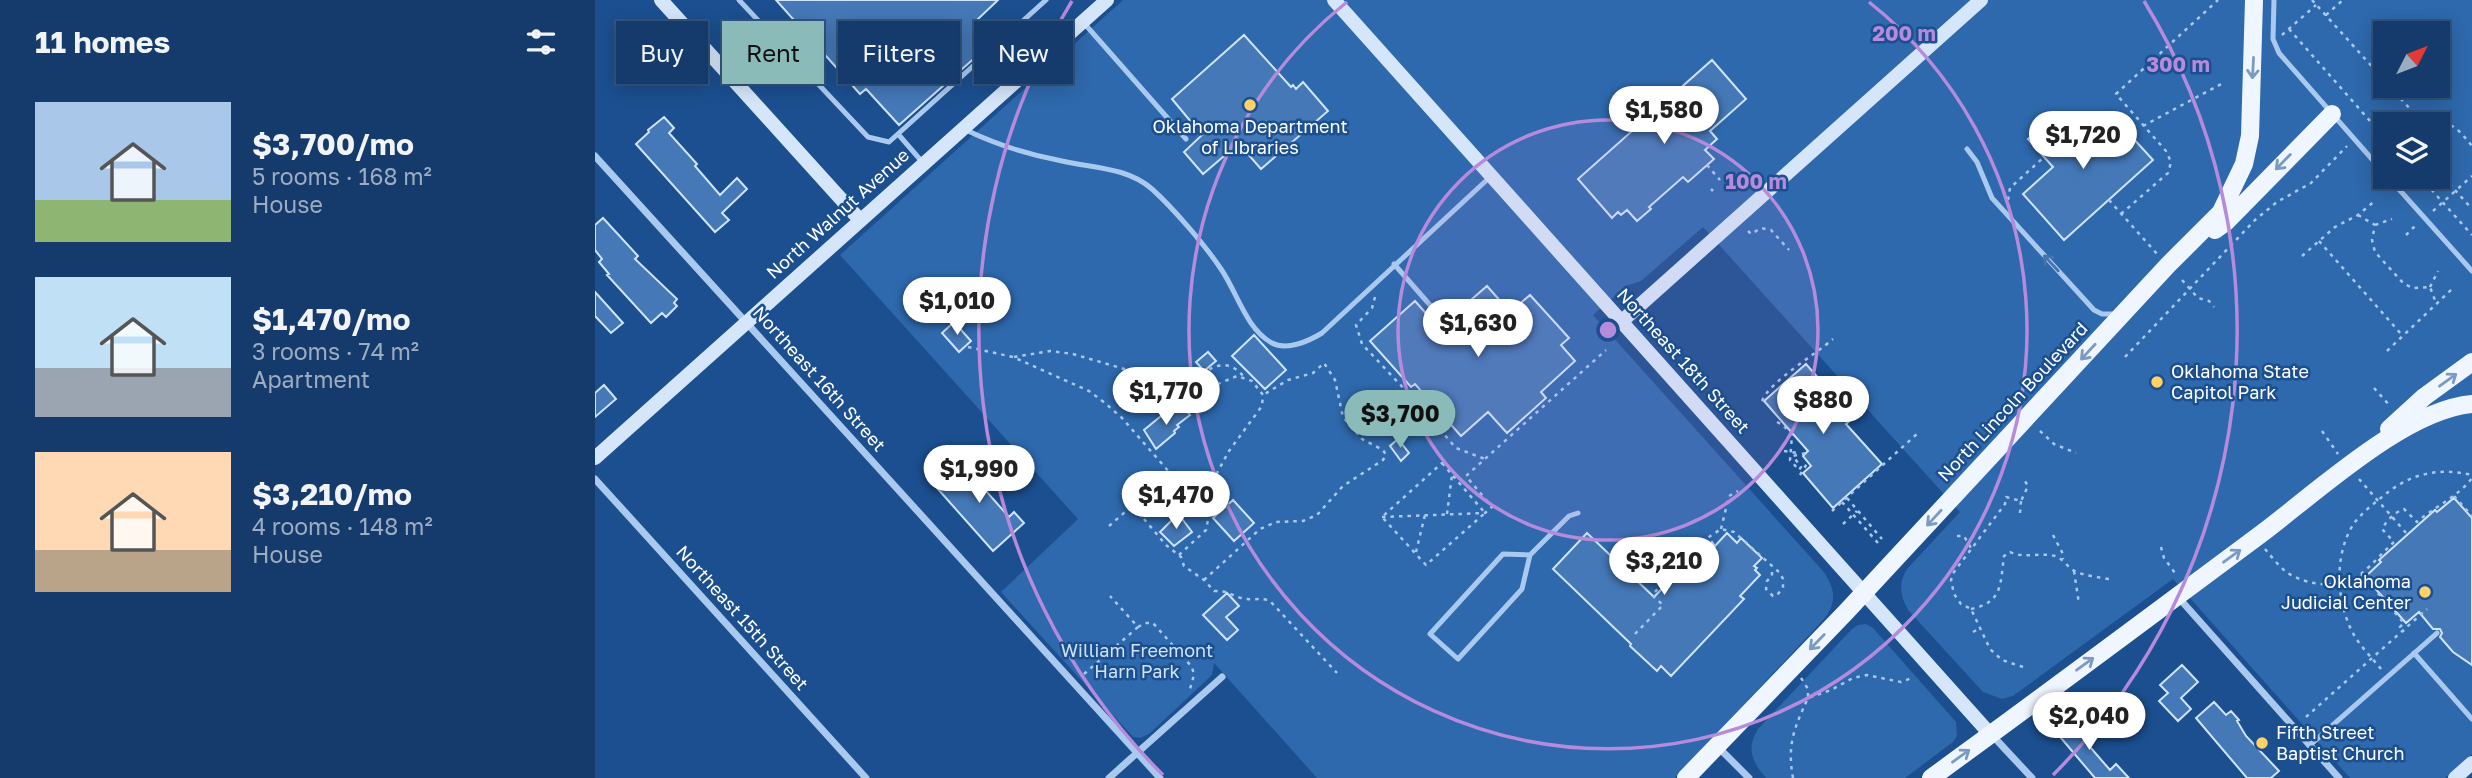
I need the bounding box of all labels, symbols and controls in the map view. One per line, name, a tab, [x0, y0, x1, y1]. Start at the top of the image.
text: 200 m	[1872, 20, 1936, 46]
chip: Buy	[616, 21, 708, 84]
chip: Rent	[722, 21, 824, 84]
chip: Filters	[838, 21, 960, 84]
chip: New	[974, 21, 1073, 84]
north arrow	[2373, 21, 2450, 98]
map controls	[2373, 21, 2450, 189]
icon: filters	[522, 23, 560, 61]
text: 11 homes	[35, 24, 170, 60]
text: 300 m	[2146, 51, 2210, 77]
one-way arrow	[2246, 56, 2259, 79]
pin: $1,580	[1607, 86, 1721, 146]
text: $1,580	[1625, 95, 1703, 123]
marker: Oklahoma Department of LIbraries	[1242, 97, 1258, 113]
pin: $1,720	[2026, 111, 2140, 171]
button: layers	[2373, 112, 2450, 189]
place label: Oklahoma Department of LIbraries	[1152, 115, 1348, 158]
text: $1,720	[2045, 120, 2121, 148]
text: $3,700/mo	[252, 126, 414, 162]
icon: home	[91, 130, 175, 214]
street label: North Walnut Avenue	[761, 143, 913, 283]
one-way arrow	[2275, 153, 2292, 170]
text: 5 rooms · 168 m²	[252, 162, 432, 190]
text: 100 m	[1725, 168, 1787, 194]
text: House	[252, 190, 323, 218]
one-way arrow	[2043, 255, 2060, 272]
pin: $1,010	[900, 278, 1014, 337]
street label: Northeast 18th Street	[1613, 283, 1755, 437]
text: $1,010	[919, 286, 995, 314]
pin: $1,630	[1421, 300, 1535, 359]
text: $1,470/mo	[252, 301, 410, 337]
street label: Northeast 16th Street	[749, 301, 891, 455]
icon: home	[91, 305, 175, 389]
text: $1,630	[1439, 308, 1517, 336]
street label: North Lincoln Boulevard	[1933, 317, 2092, 486]
centre of rings	[1596, 318, 1620, 342]
text: 3 rooms · 74 m²	[252, 337, 419, 365]
one-way arrow	[2080, 343, 2097, 360]
place label: Oklahoma State Capitol Park	[2171, 360, 2309, 403]
text: Apartment	[252, 365, 370, 393]
pin: $1,770	[1109, 368, 1223, 427]
one-way arrow	[2438, 372, 2457, 387]
marker: Oklahoma State Capitol Park	[2149, 374, 2165, 390]
text: $1,770	[1129, 376, 1203, 404]
pin: $880	[1782, 376, 1864, 436]
text: $880	[1793, 385, 1853, 413]
pin: $3,700	[1343, 391, 1457, 450]
text: $3,700	[1360, 399, 1440, 427]
pin: $1,990	[922, 446, 1036, 505]
text: $1,990	[940, 454, 1018, 482]
pin: $1,470	[1119, 472, 1233, 531]
text: $3,210/mo	[252, 476, 412, 512]
icon: home	[91, 480, 175, 564]
text: $1,470	[1138, 480, 1214, 508]
one-way arrow	[1925, 509, 1942, 526]
text: 4 rooms · 148 m²	[252, 512, 433, 540]
pin: $3,210	[1607, 538, 1721, 597]
text: House	[252, 540, 323, 568]
street label: Northeast 15th Street	[672, 540, 814, 694]
text: $3,210	[1625, 546, 1703, 574]
one-way arrow	[2222, 548, 2241, 563]
place label: Oklahoma Judicial Center	[2281, 570, 2411, 613]
marker: Oklahoma Judicial Center	[2417, 584, 2433, 600]
one-way arrow	[1808, 634, 1825, 651]
park label: William Freemont Harn Park	[1061, 639, 1213, 682]
one-way arrow	[2075, 657, 2094, 672]
pin: $2,040	[2032, 692, 2146, 752]
text: $2,040	[2048, 701, 2130, 729]
place label: Fifth Street Baptist Church	[2276, 721, 2404, 764]
marker: Fifth Street Baptist Church	[2254, 735, 2270, 751]
one-way arrow	[1951, 749, 1970, 763]

